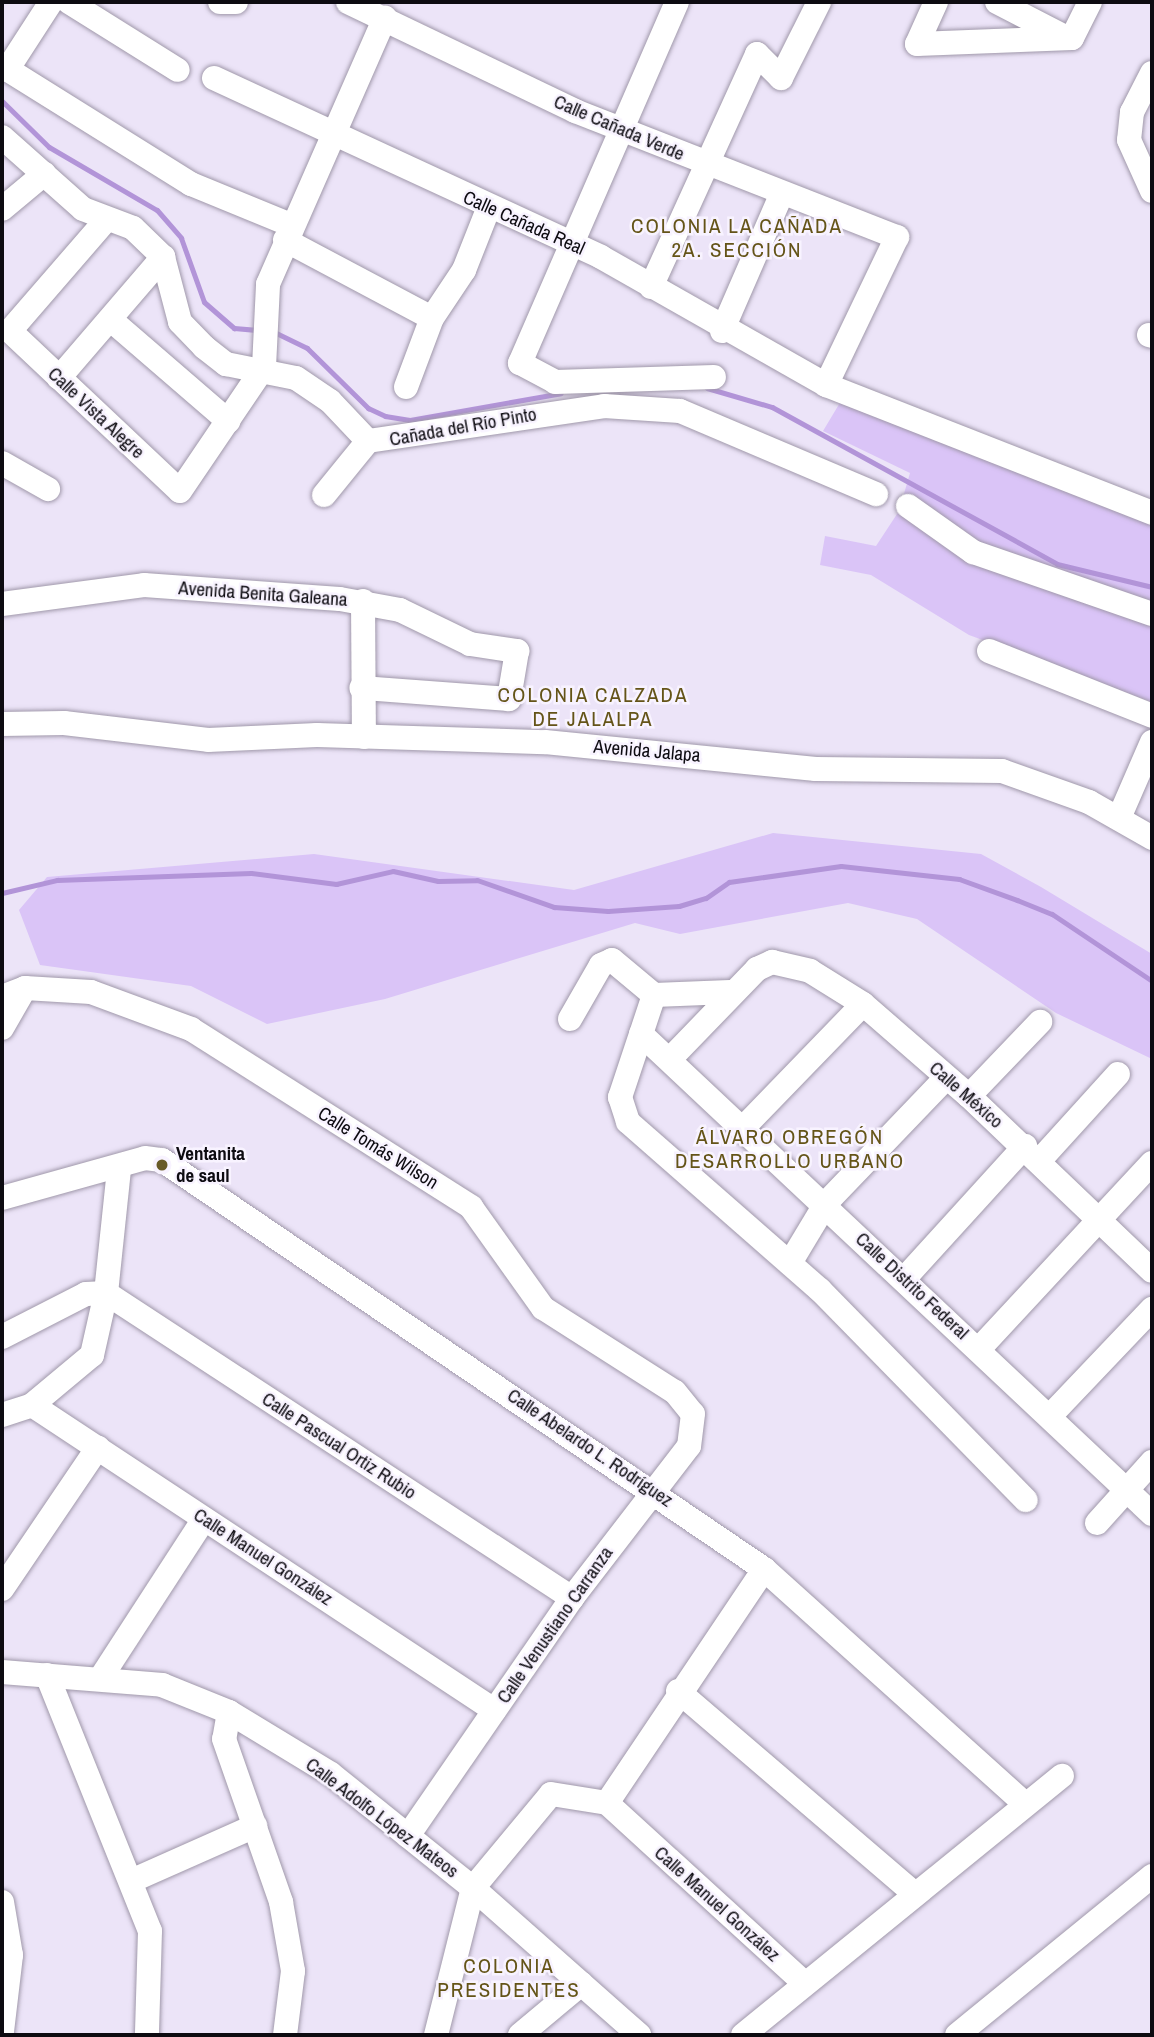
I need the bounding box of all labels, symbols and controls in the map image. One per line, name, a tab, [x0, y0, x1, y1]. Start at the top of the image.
street label: Calle Cañada Verde	[550, 90, 688, 166]
street label: Calle Cañada Real	[460, 186, 588, 260]
district label: COLONIA LA CAÑADA 2A. SECCIÓN	[632, 213, 842, 263]
street label: Calle Vista Alegre	[43, 362, 149, 464]
street label: Cañada del Río Pinto	[388, 403, 538, 451]
street label: Avenida Benita Galeana	[178, 577, 348, 611]
district label: COLONIA CALZADA DE JALALPA	[499, 682, 687, 732]
street label: Avenida Jalapa	[593, 735, 701, 767]
street label: Calle México	[925, 1057, 1007, 1133]
street label: Calle Tomás Wilson	[314, 1102, 442, 1194]
district label: ÁLVARO OBREGÓN DESARROLLO URBANO	[677, 1124, 903, 1174]
place label: Ventanita de saul	[176, 1143, 245, 1187]
marker: Ventanita de saul	[154, 1157, 170, 1173]
street label: Calle Distrito Federal	[851, 1228, 973, 1344]
street label: Calle Abelardo L. Rodríguez	[502, 1384, 678, 1512]
street label: Calle Pascual Ortiz Rubio	[258, 1388, 420, 1504]
street label: Calle Manuel González	[189, 1504, 337, 1610]
street label: Calle Venustiano Carranza	[492, 1542, 618, 1708]
street label: Calle Adolfo López Mateos	[301, 1753, 463, 1883]
street label: Calle Manuel González	[650, 1842, 784, 1966]
district label: COLONIA PRESIDENTES	[439, 1953, 579, 2003]

